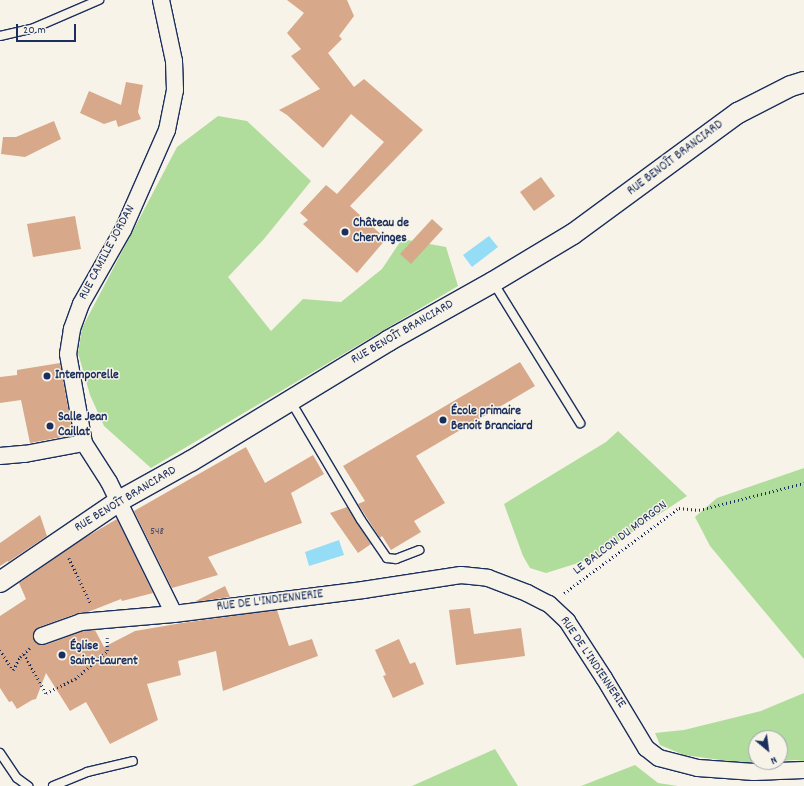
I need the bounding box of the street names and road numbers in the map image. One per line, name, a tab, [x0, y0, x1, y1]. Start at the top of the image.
street label: RUE BENOÎT BRANCIARD	[625, 118, 727, 200]
street label: RUE CAMILLE JORDAN	[76, 203, 140, 303]
street label: RUE BENOÎT BRANCIARD	[349, 297, 457, 369]
street label: RUE BENOÎT BRANCIARD	[72, 463, 180, 537]
street label: LE BALCON DU MORGON	[571, 499, 671, 579]
street label: RUE DE L'INDIENNERIE	[216, 588, 324, 616]
street label: RUE DE L'INDIENNERIE	[556, 614, 628, 712]

